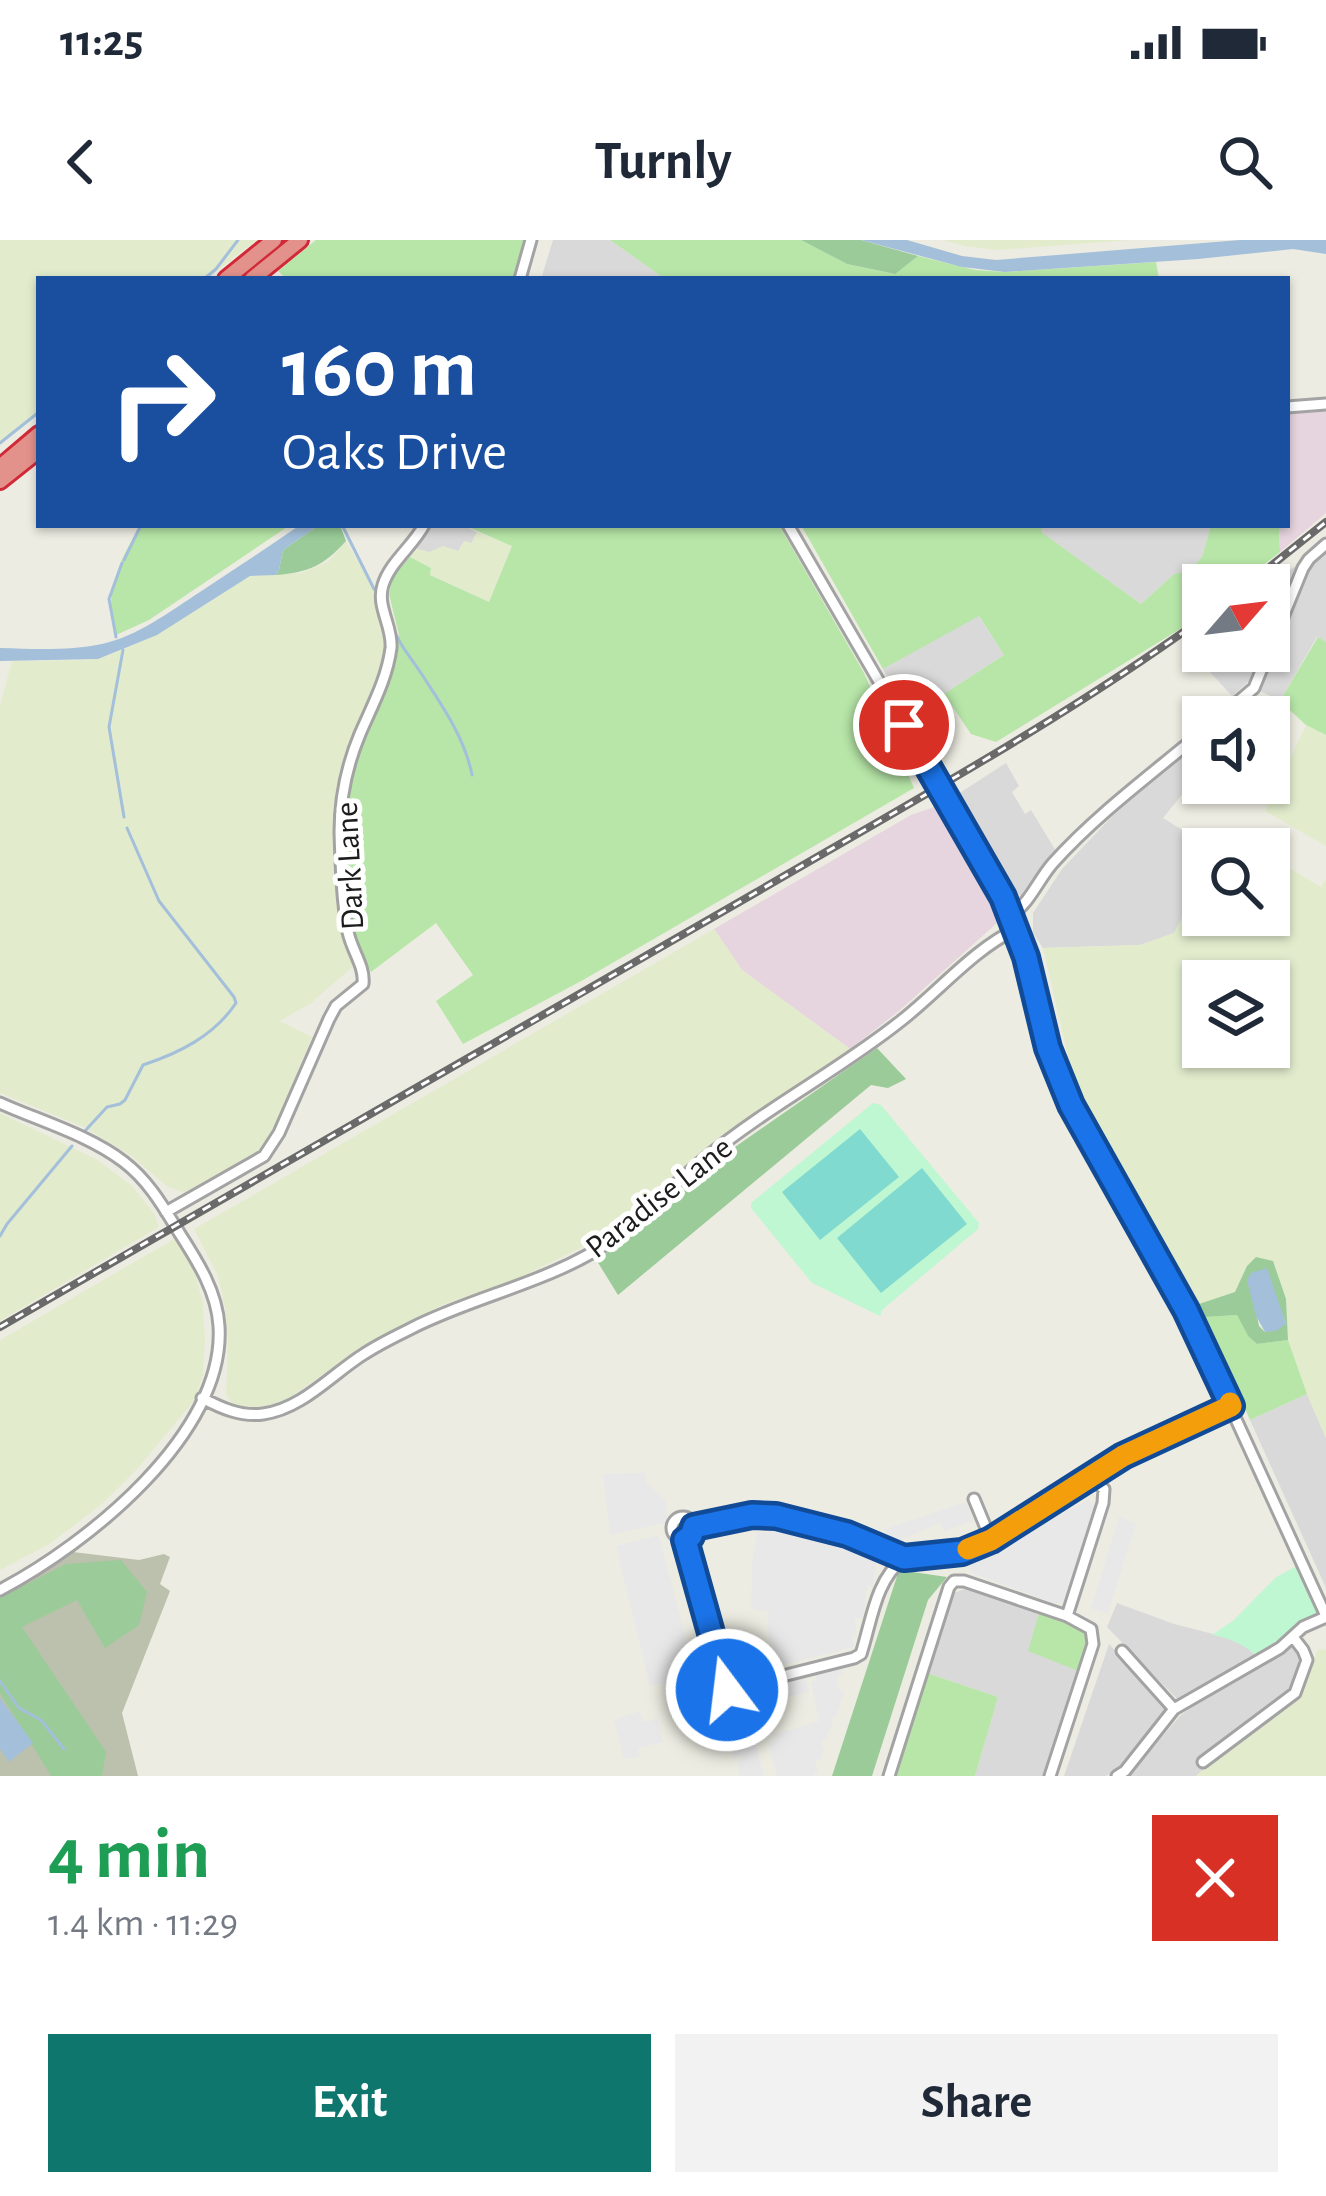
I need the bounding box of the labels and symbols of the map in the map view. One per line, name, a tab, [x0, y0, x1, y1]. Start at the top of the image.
north arrow	[1182, 564, 1290, 672]
pin	[853, 674, 955, 776]
street label: Dark Lane	[331, 801, 370, 931]
street label: Paradise Lane	[580, 1131, 739, 1265]
position arrow	[664, 1627, 790, 1753]

